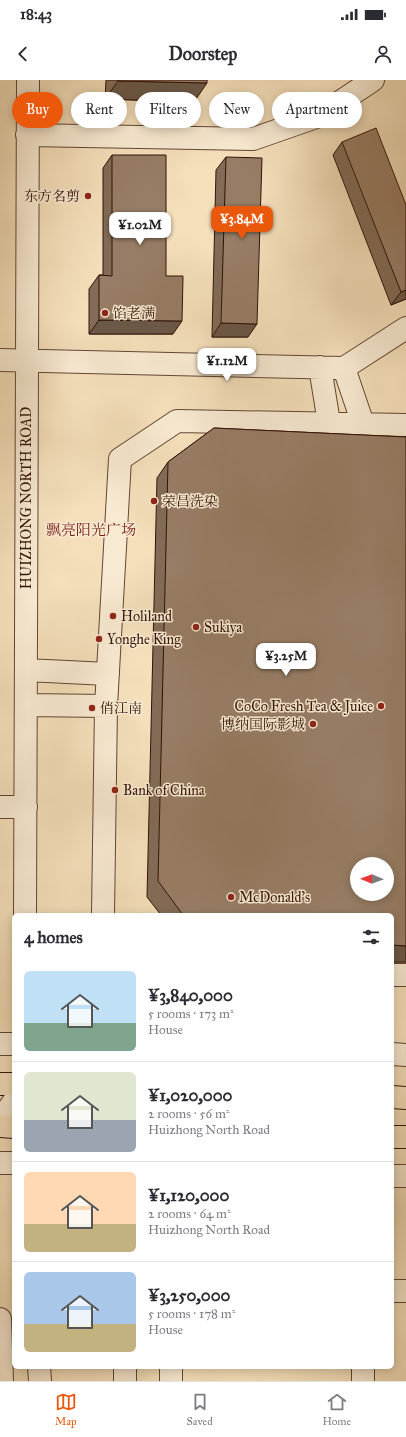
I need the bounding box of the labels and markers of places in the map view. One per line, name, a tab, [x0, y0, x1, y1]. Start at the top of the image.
place label: 东方名剪	[24, 188, 80, 205]
marker: 东方名剪	[83, 191, 93, 201]
pin: ¥3.84M	[209, 206, 275, 240]
pin: ¥1.02M	[107, 212, 173, 246]
place label: 馅老满	[113, 305, 155, 322]
marker: 馅老满	[100, 308, 110, 318]
pin: ¥1.12M	[194, 348, 260, 382]
place label: 荣昌洗染	[162, 493, 218, 510]
marker: 荣昌洗染	[149, 496, 159, 506]
place label: Holiland	[121, 608, 172, 625]
marker: Holiland	[108, 611, 118, 621]
place label: Sukiya	[204, 619, 242, 636]
marker: Sukiya	[191, 622, 201, 632]
place label: Yonghe King	[107, 631, 181, 648]
marker: Yonghe King	[94, 634, 104, 644]
pin: ¥3.25M	[253, 643, 319, 677]
place label: CoCo Fresh Tea & Juice	[234, 698, 373, 716]
place label: 俏江南	[100, 700, 142, 717]
marker: CoCo Fresh Tea & Juice	[376, 701, 386, 711]
marker: 俏江南	[87, 703, 97, 713]
place label: 博纳国际影城	[221, 716, 305, 733]
marker: 博纳国际影城	[308, 719, 318, 729]
place label: Bank of China	[123, 782, 205, 799]
marker: Bank of China	[110, 785, 120, 795]
place label: McDonald's	[239, 889, 310, 906]
marker: McDonald's	[226, 892, 236, 902]

